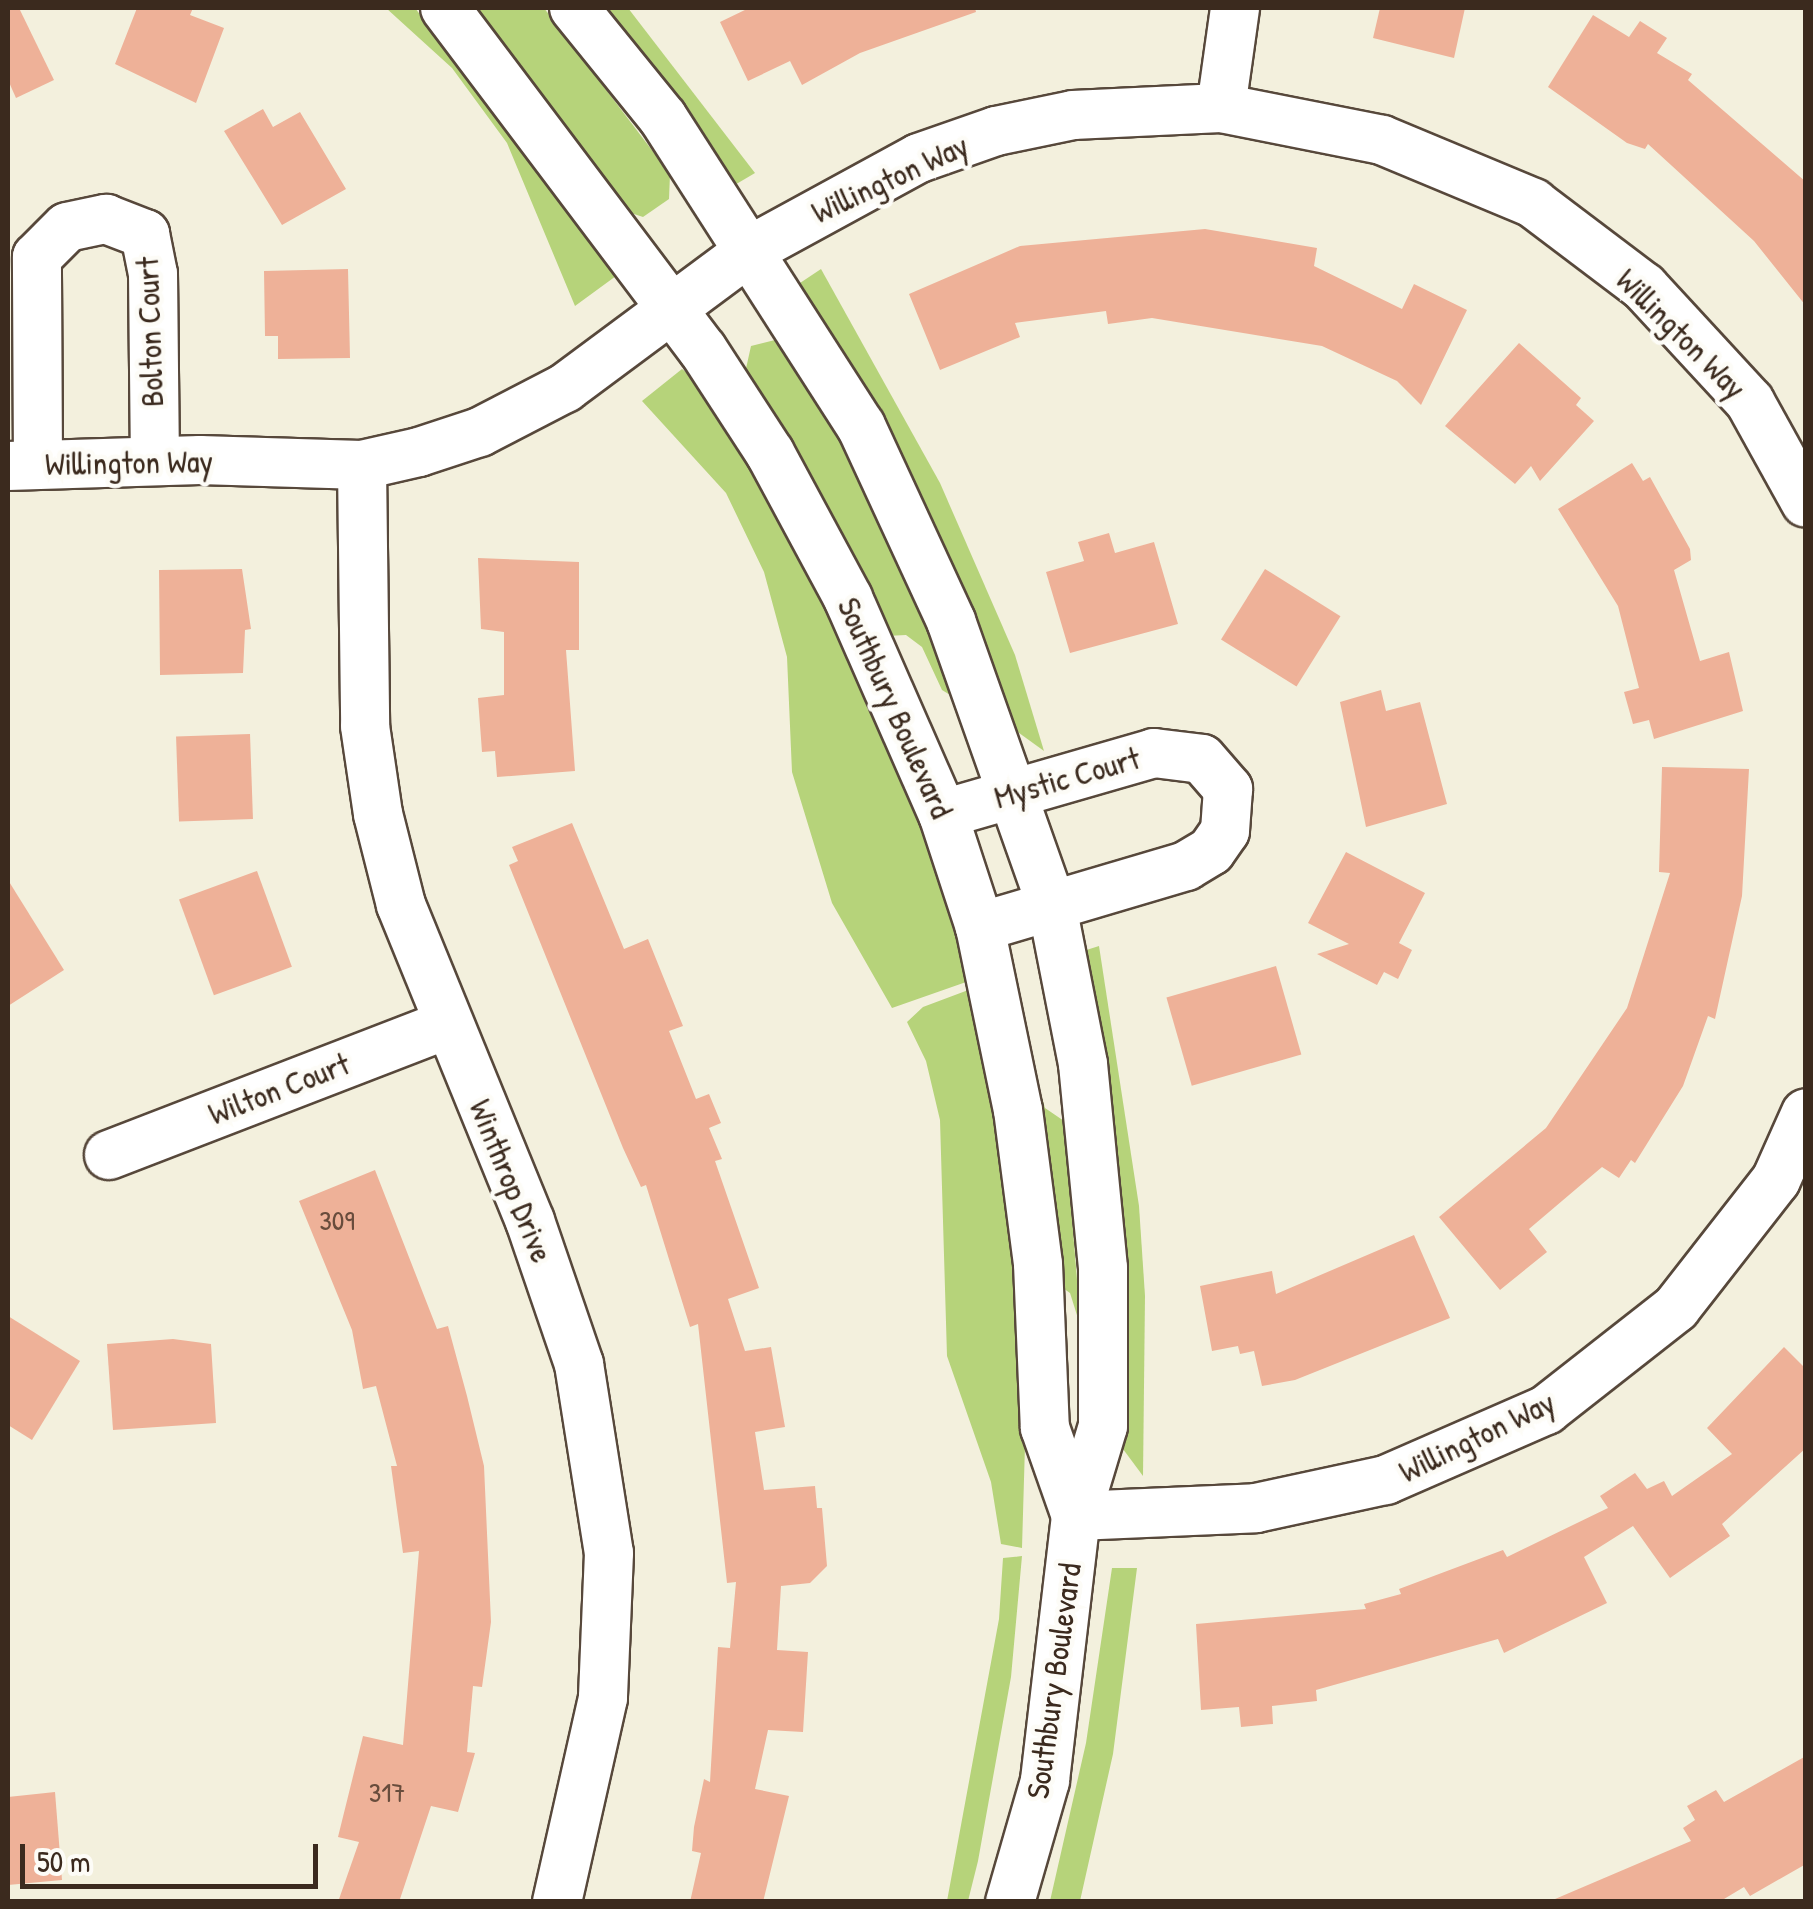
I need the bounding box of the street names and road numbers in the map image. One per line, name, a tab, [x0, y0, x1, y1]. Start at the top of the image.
street label: Willington Way	[806, 126, 974, 232]
street label: Bolton Court	[128, 256, 172, 408]
street label: Willington Way	[1608, 261, 1754, 407]
street label: Willington Way	[45, 442, 213, 484]
street label: Southbury Boulevard	[829, 592, 961, 824]
street label: Mystic Court	[990, 739, 1144, 817]
street label: Wilton Court	[203, 1045, 355, 1133]
street label: Winthrop Drive	[461, 1094, 561, 1268]
street label: Willington Way	[1393, 1383, 1561, 1491]
street label: Southbury Boulevard	[1018, 1561, 1090, 1801]

